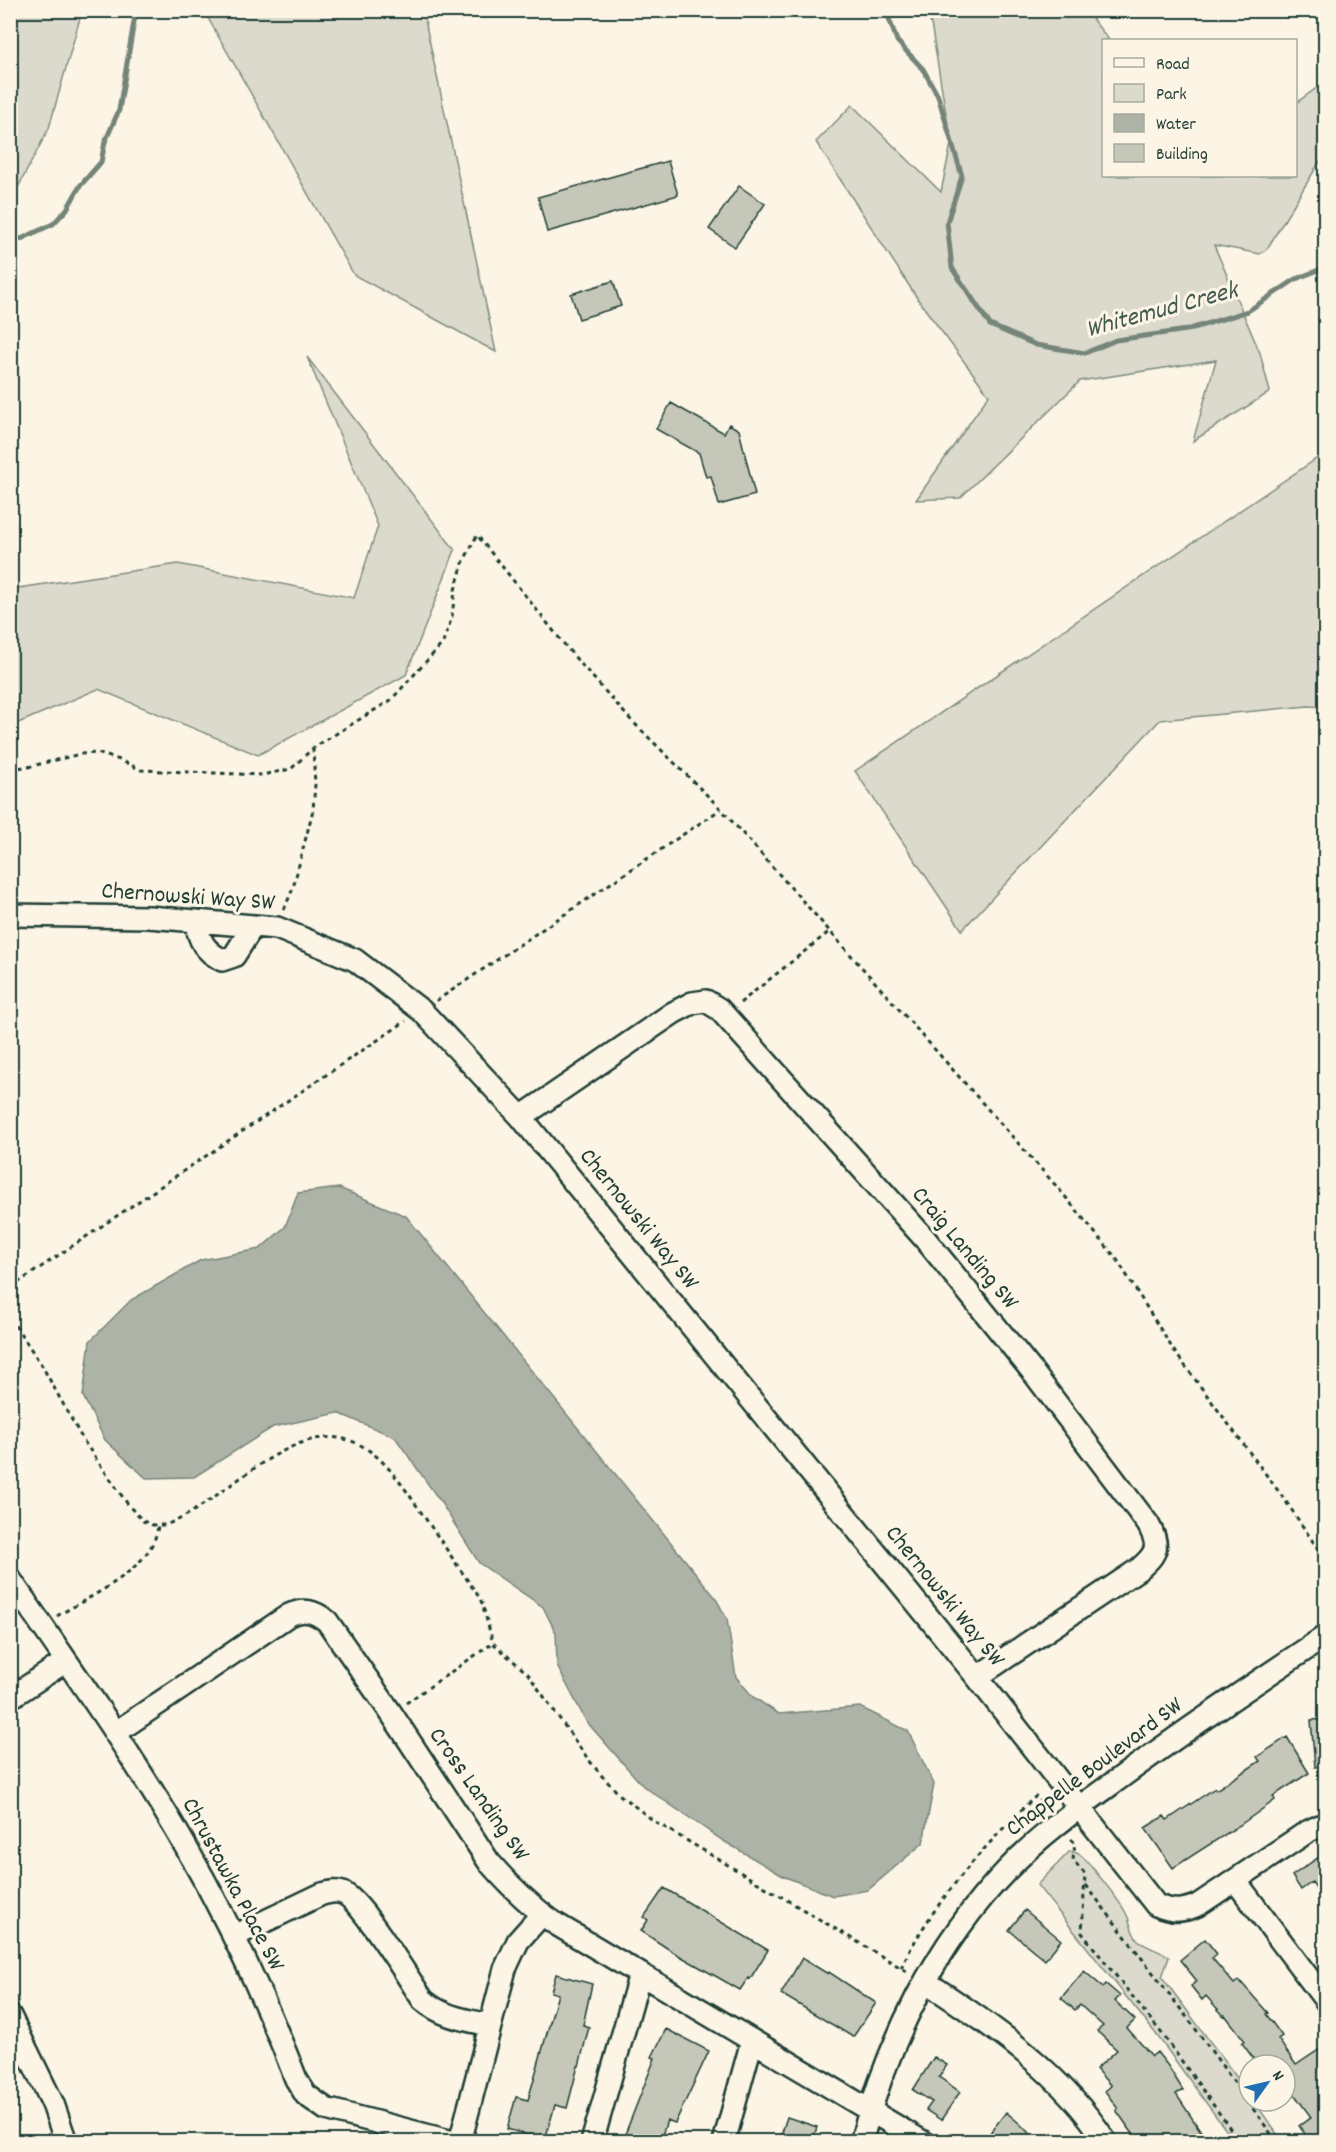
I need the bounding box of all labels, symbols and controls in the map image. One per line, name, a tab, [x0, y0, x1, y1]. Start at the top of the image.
legend	[1102, 39, 1297, 177]
text: Road	[1156, 53, 1190, 78]
text: Park	[1156, 83, 1187, 108]
text: Water	[1156, 113, 1196, 138]
text: Building	[1156, 143, 1208, 168]
water label: Whitemud Creek	[1082, 272, 1244, 349]
street label: Chernowski Way SW	[100, 875, 276, 921]
street label: Chernowski Way SW	[570, 1142, 706, 1298]
street label: Craig Landing SW	[902, 1180, 1026, 1318]
street label: Chernowski Way SW	[876, 1519, 1012, 1675]
street label: Chappelle Boulevard SW	[999, 1690, 1191, 1846]
street label: Cross Landing SW	[419, 1721, 537, 1869]
street label: Chrustawka Place SW	[172, 1792, 292, 1978]
north arrow	[1237, 2053, 1297, 2113]
text: N	[1266, 2066, 1289, 2086]

